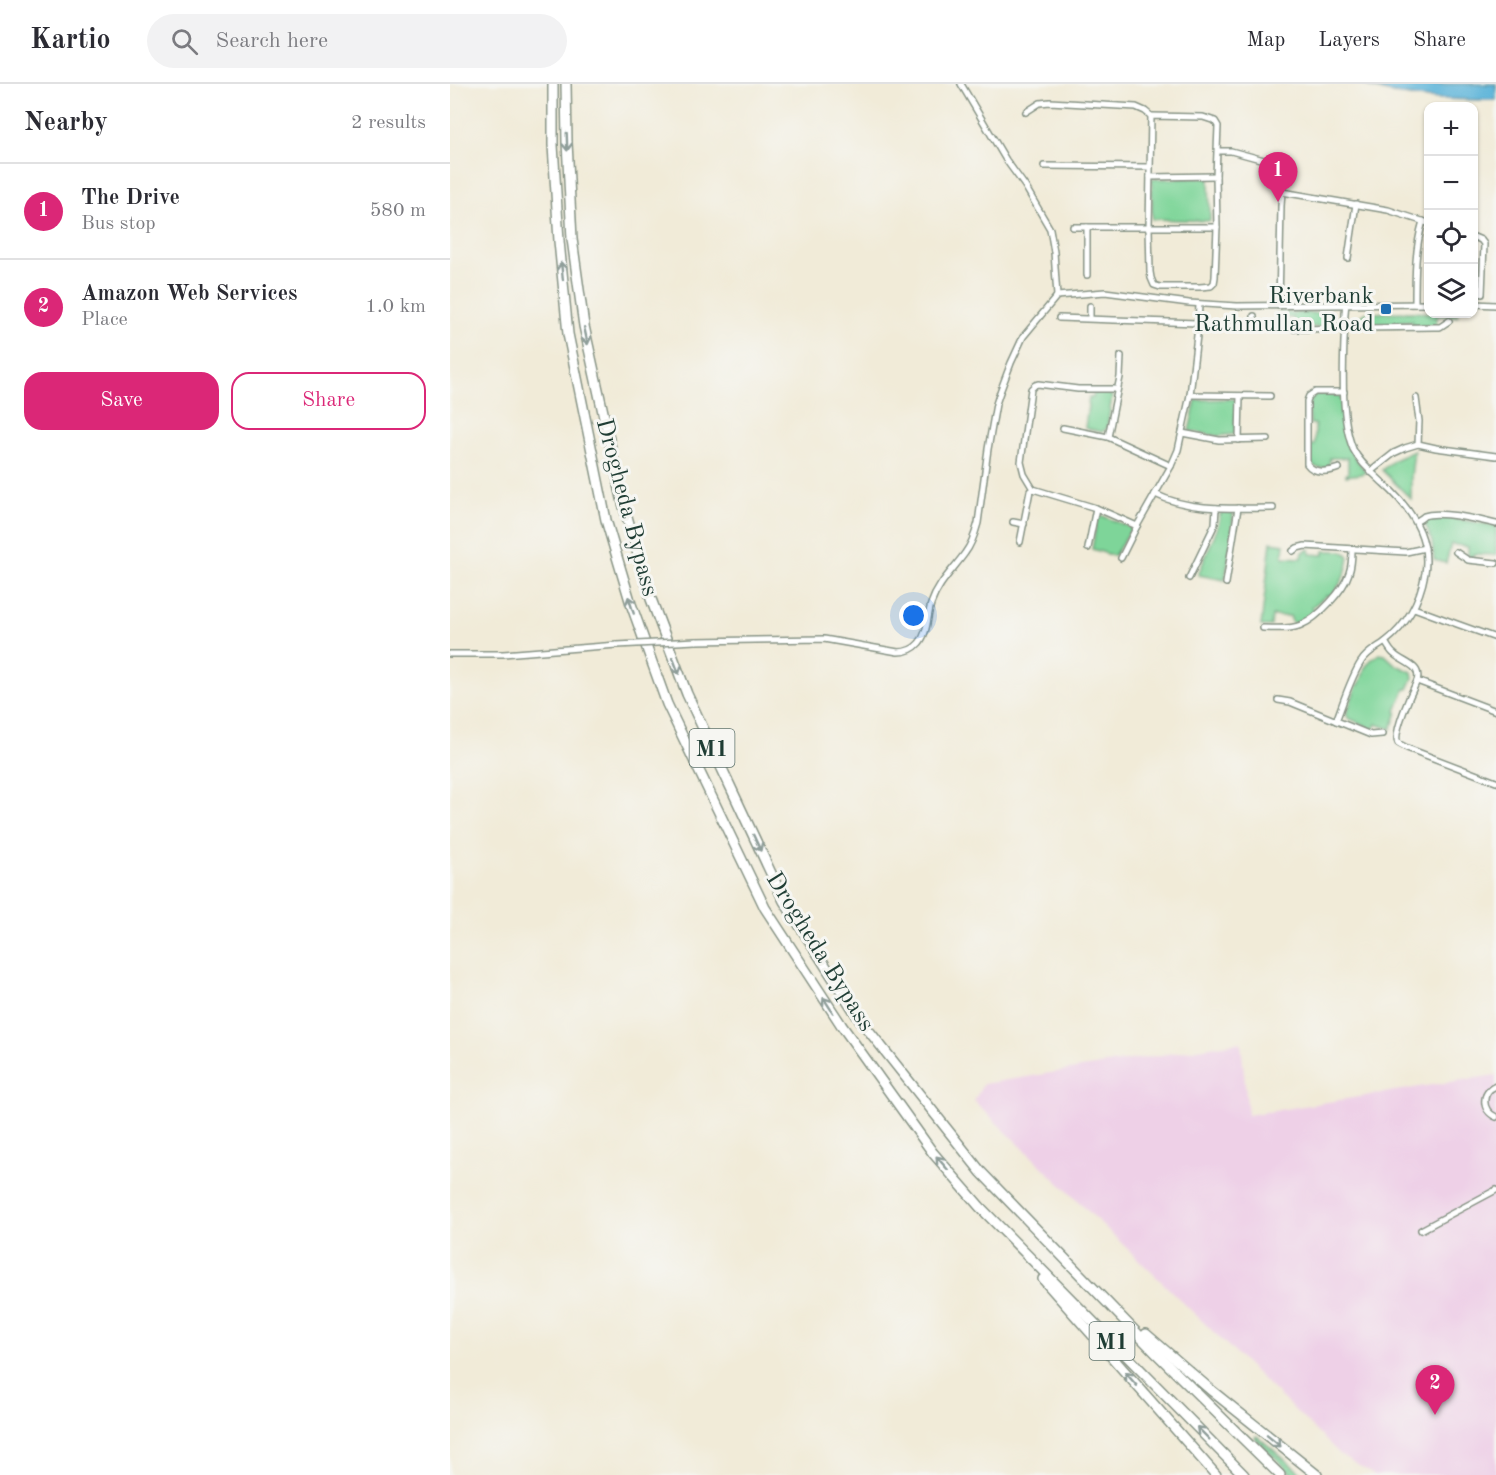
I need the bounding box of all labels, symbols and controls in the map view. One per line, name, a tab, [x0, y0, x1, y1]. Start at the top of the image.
search box	[147, 14, 567, 68]
icon: search	[168, 25, 201, 58]
text: Kartio	[30, 27, 111, 55]
text: Search here	[216, 30, 328, 52]
text: Map	[1246, 30, 1285, 51]
text: Layers	[1318, 30, 1380, 51]
text: Share	[1413, 30, 1466, 51]
map controls	[1424, 102, 1478, 318]
button: +	[1424, 102, 1478, 156]
text: Nearby	[24, 110, 108, 136]
text: 2 results	[351, 113, 426, 133]
one-way arrow	[561, 132, 572, 152]
pin: 1	[1258, 152, 1298, 202]
button: −	[1424, 156, 1478, 210]
text: The Drive	[81, 187, 180, 209]
text: 1	[38, 201, 49, 221]
text: 580 m	[370, 201, 426, 221]
button: locate	[1424, 210, 1478, 264]
text: Bus stop	[81, 214, 156, 234]
one-way arrow	[556, 262, 567, 282]
button: layers	[1424, 264, 1478, 318]
text: Amazon Web Services	[81, 283, 298, 305]
place label: Riverbank Rathmullan Road	[1194, 285, 1374, 337]
text: 2	[38, 297, 49, 317]
text: 1.0 km	[365, 297, 426, 317]
marker: Riverbank Rathmullan Road	[1379, 302, 1393, 316]
text: Place	[81, 310, 128, 330]
one-way arrow	[581, 327, 593, 346]
button: Save	[24, 372, 219, 430]
button: Share	[231, 372, 426, 430]
street label: Drogheda Bypass	[591, 416, 661, 599]
one-way arrow	[625, 596, 636, 615]
your location	[899, 601, 928, 630]
one-way arrow	[671, 656, 682, 675]
road number: M1	[690, 729, 734, 767]
one-way arrow	[751, 834, 763, 852]
street label: Drogheda Bypass	[761, 868, 878, 1036]
one-way arrow	[822, 997, 834, 1014]
one-way arrow	[935, 1156, 949, 1171]
road number: M1	[1090, 1322, 1134, 1360]
pin: 2	[1416, 1366, 1454, 1415]
one-way arrow	[1124, 1372, 1138, 1387]
one-way arrow	[1196, 1426, 1210, 1441]
one-way arrow	[1266, 1434, 1282, 1447]

